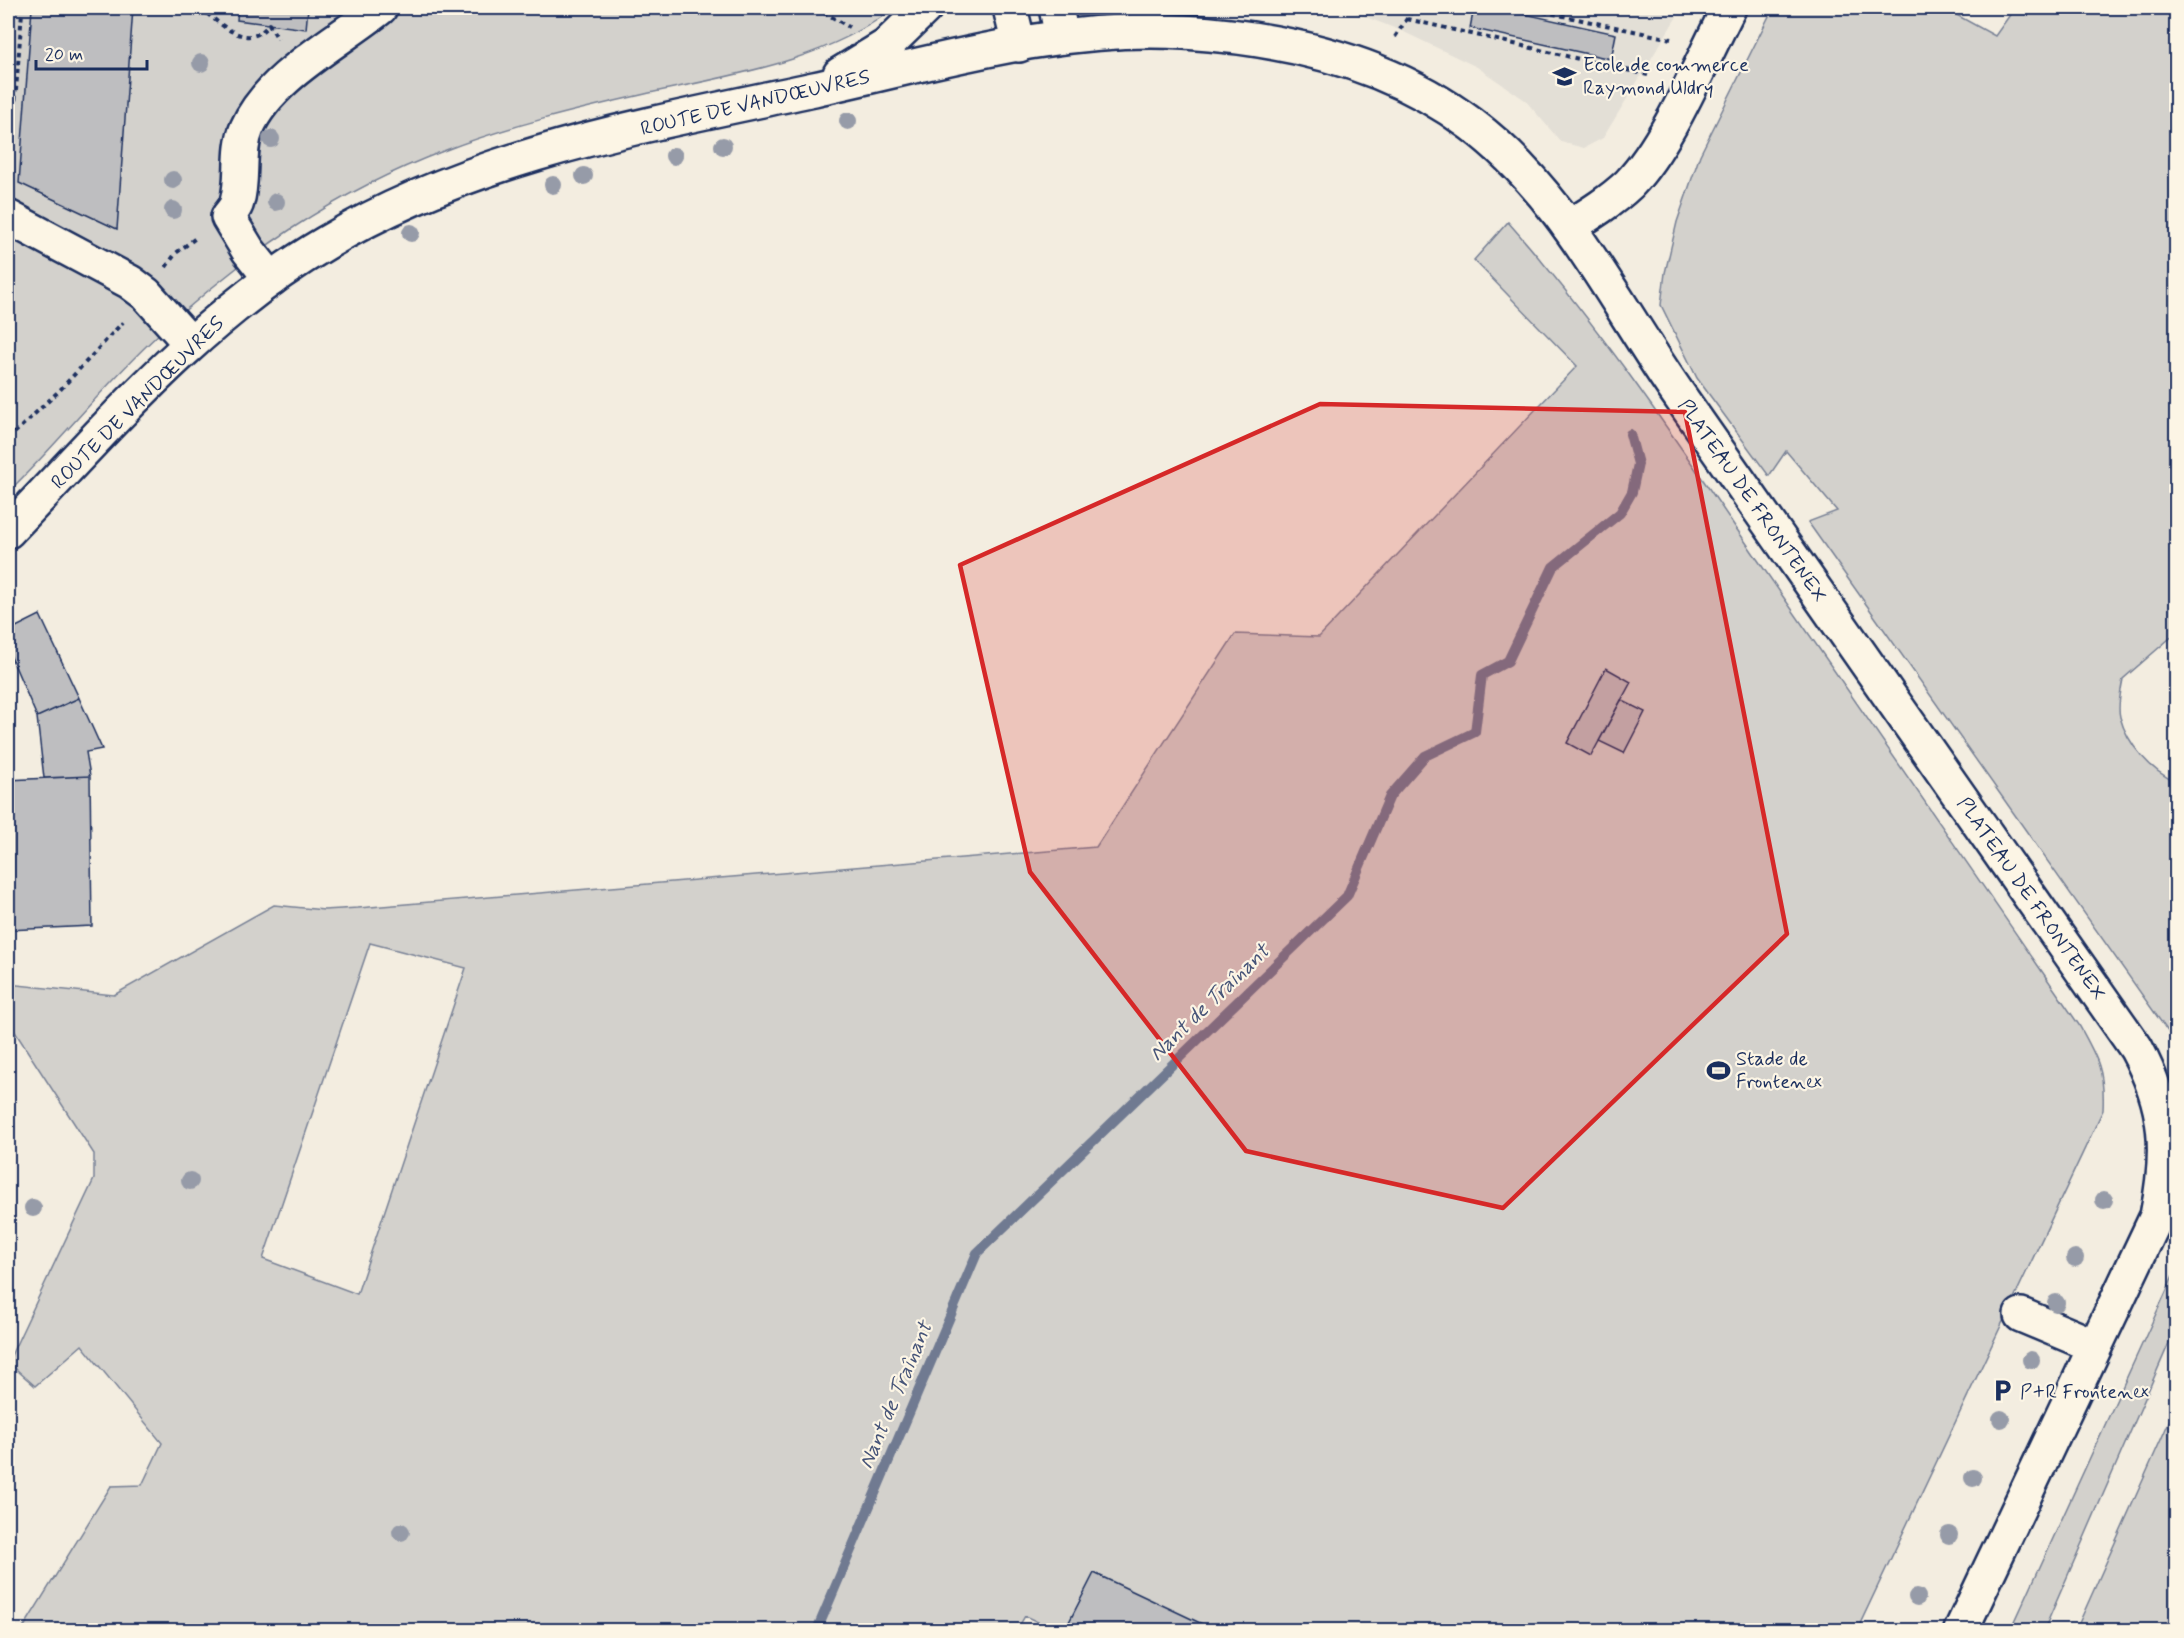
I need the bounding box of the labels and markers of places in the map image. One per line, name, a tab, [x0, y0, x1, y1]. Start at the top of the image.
place label: Ecole de commerce Raymond Uldry	[1583, 52, 1749, 102]
school or university icon: Ecole de commerce Raymond Uldry	[1552, 63, 1578, 89]
place label: Stade de Frontenex	[1736, 1046, 1822, 1096]
sports icon: Stade de Frontenex	[1705, 1057, 1731, 1083]
parking icon: P+R Frontenex	[1989, 1378, 2015, 1404]
place label: P+R Frontenex	[2020, 1379, 2149, 1406]

